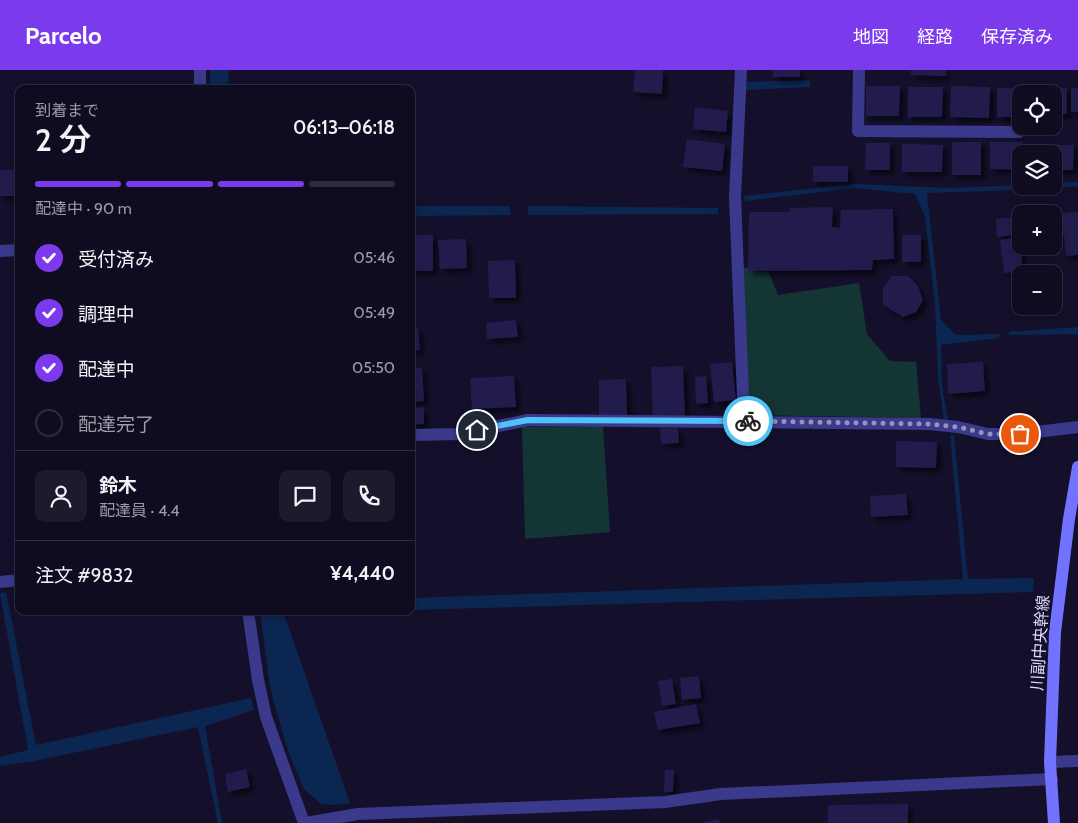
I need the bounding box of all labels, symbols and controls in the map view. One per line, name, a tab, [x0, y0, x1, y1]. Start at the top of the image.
text: Parcelo	[25, 21, 102, 50]
text: 地図	[853, 26, 889, 48]
text: 経路	[917, 26, 953, 48]
text: 保存済み	[981, 26, 1053, 48]
map controls	[1012, 85, 1062, 315]
button: locate	[1012, 85, 1062, 135]
text: 到着まで	[35, 101, 99, 120]
text: 06:13–06:18	[293, 116, 395, 139]
text: 2 分	[35, 120, 91, 159]
button: layers	[1012, 145, 1062, 195]
text: 配達中 · 90 m	[35, 199, 132, 218]
button: +	[1012, 205, 1062, 255]
icon: check	[35, 244, 63, 272]
text: 受付済み	[78, 248, 154, 271]
text: 05:46	[354, 248, 395, 267]
button: −	[1012, 265, 1062, 315]
icon: check	[35, 299, 63, 327]
text: 調理中	[78, 303, 135, 326]
text: 05:49	[354, 303, 395, 322]
icon: check	[35, 354, 63, 382]
text: 配達中	[78, 358, 135, 381]
text: 05:50	[352, 358, 395, 377]
courier	[723, 396, 773, 446]
icon: bike	[734, 407, 762, 435]
pin	[456, 409, 498, 451]
text: 配達完了	[78, 413, 154, 436]
pin	[999, 413, 1041, 455]
icon: home	[463, 416, 491, 444]
icon: bag	[1006, 420, 1034, 448]
button: person	[35, 470, 87, 522]
button: chat	[279, 470, 331, 522]
button: phone	[343, 470, 395, 522]
text: 鈴木	[99, 474, 137, 497]
text: 配達員 · 4.4	[99, 501, 180, 520]
text: ¥4,440	[330, 562, 395, 585]
text: 注文 #9832	[35, 564, 133, 587]
street label: 川副中央幹線	[1027, 594, 1053, 692]

